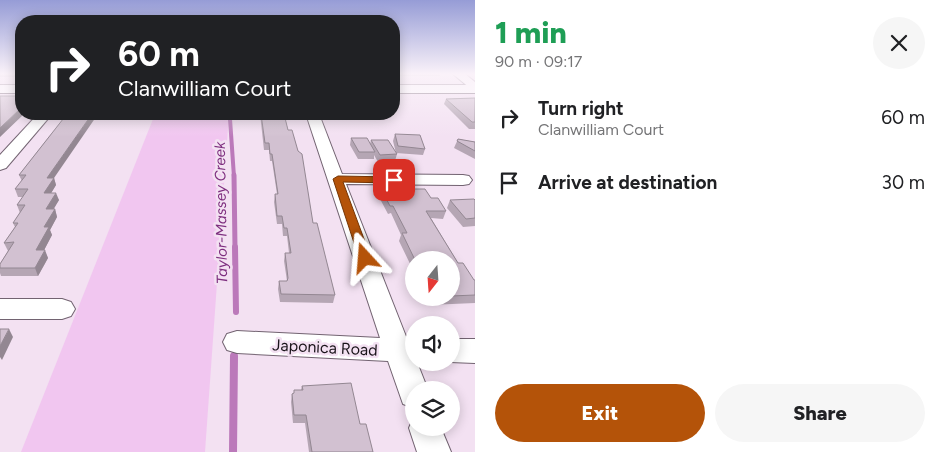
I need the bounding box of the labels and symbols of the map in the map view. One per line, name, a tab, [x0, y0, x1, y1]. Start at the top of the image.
water label: Taylor-Massey Creek	[211, 141, 231, 284]
pin	[373, 159, 415, 201]
position arrow	[338, 231, 390, 283]
north arrow	[405, 251, 460, 306]
street label: Japonica Road	[272, 335, 378, 360]

